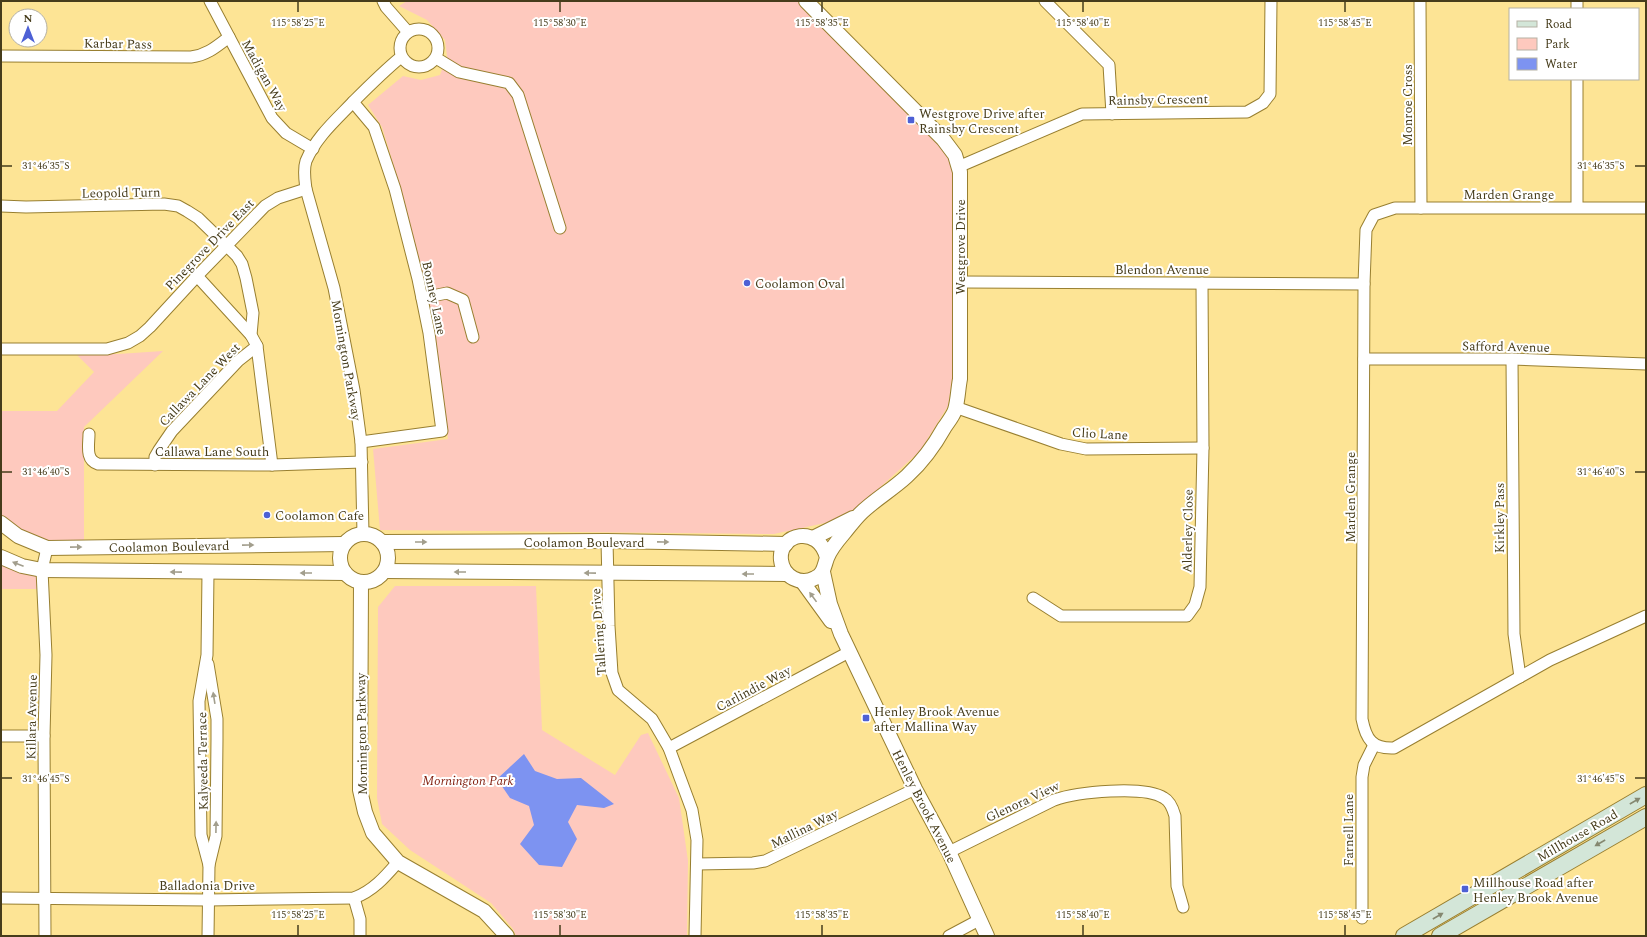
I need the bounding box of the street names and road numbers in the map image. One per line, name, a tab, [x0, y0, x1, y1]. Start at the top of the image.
street label: Karbar Pass	[84, 33, 152, 55]
street label: Madigan Way	[236, 36, 292, 116]
street label: Monroe Cross	[1398, 64, 1418, 146]
street label: Rainsby Crescent	[1108, 89, 1209, 111]
street label: Leopold Turn	[81, 182, 161, 204]
street label: Marden Grange	[1464, 185, 1554, 205]
street label: Pinegrove Drive East	[160, 194, 259, 295]
street label: Westgrove Drive	[951, 199, 971, 295]
street label: Bonney Lane	[416, 259, 452, 337]
street label: Blendon Avenue	[1115, 260, 1209, 280]
street label: Mornington Parkway	[326, 298, 367, 423]
street label: Safford Avenue	[1462, 336, 1550, 358]
street label: Callawa Lane West	[154, 338, 245, 431]
street label: Clio Lane	[1071, 423, 1128, 445]
street label: Callawa Lane South	[155, 442, 270, 462]
street label: Marden Grange	[1341, 452, 1361, 542]
street label: Kirkley Pass	[1490, 483, 1510, 553]
street label: Alderley Close	[1177, 489, 1199, 573]
street label: Coolamon Boulevard	[524, 533, 644, 553]
street label: Coolamon Boulevard	[108, 536, 230, 558]
street label: Tallering Drive	[586, 588, 612, 676]
street label: Carlindie Way	[712, 660, 795, 717]
street label: Mornington Parkway	[351, 672, 373, 795]
street label: Killara Avenue	[21, 674, 43, 760]
street label: Kalyeeda Terrace	[192, 711, 214, 810]
street label: Henley Brook Avenue	[887, 746, 961, 867]
street label: Glenora View	[982, 776, 1064, 828]
street label: Farnell Lane	[1339, 794, 1359, 866]
street label: Mallina Way	[767, 804, 842, 854]
street label: Millhouse Road	[1533, 805, 1622, 867]
street label: Balladonia Drive	[159, 876, 255, 896]

